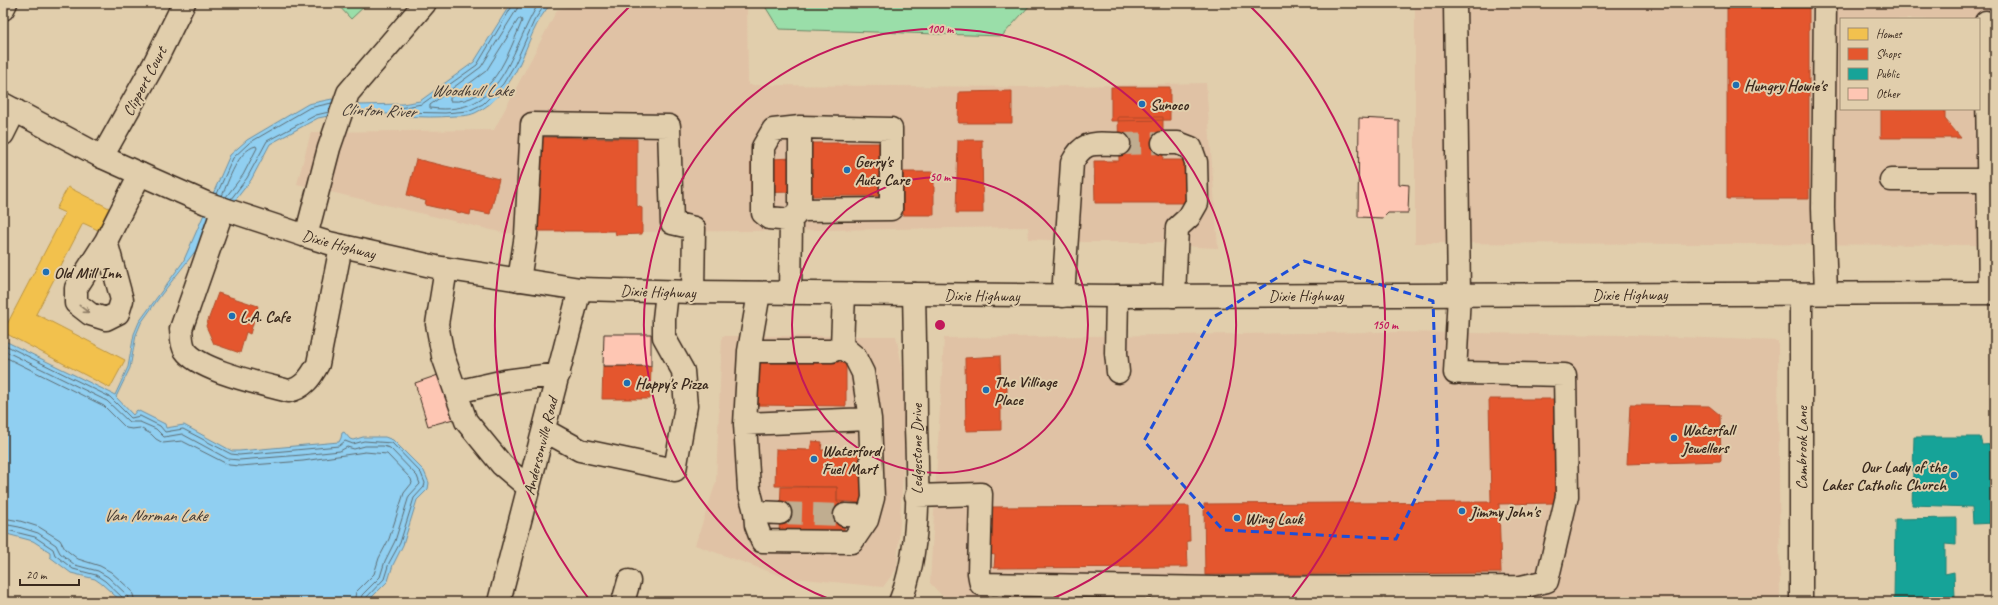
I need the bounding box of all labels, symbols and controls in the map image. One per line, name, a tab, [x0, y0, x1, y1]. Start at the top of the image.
legend	[1840, 18, 1980, 110]
text: 100 m	[927, 21, 954, 37]
text: Homes	[1876, 26, 1903, 42]
street label: Clippert Court	[118, 42, 172, 120]
text: Shops	[1876, 46, 1901, 62]
text: Public	[1876, 66, 1900, 82]
place label: Hungry Howie's	[1744, 76, 1828, 96]
water label: Woodhull Lake	[431, 80, 515, 101]
marker: Hungry Howie's	[1731, 80, 1741, 90]
text: Other	[1876, 86, 1902, 102]
place label: Sunoco	[1150, 95, 1189, 115]
water label: Clinton River	[340, 99, 419, 122]
marker: Sunoco	[1137, 99, 1147, 109]
place label: Gerry's Auto Care	[855, 152, 911, 190]
marker: Gerry's Auto Care	[842, 165, 852, 175]
text: 50 m	[930, 169, 951, 185]
street label: Dixie Highway	[300, 226, 379, 265]
place label: Old Mill Inn	[54, 263, 123, 283]
marker: Old Mill Inn	[41, 267, 51, 277]
street label: Dixie Highway	[620, 281, 697, 303]
street label: Dixie Highway	[944, 285, 1021, 307]
street label: Dixie Highway	[1592, 285, 1669, 305]
street label: Dixie Highway	[1268, 286, 1345, 306]
one-way arrow	[79, 304, 89, 313]
place label: L.A. Cafe	[240, 307, 292, 327]
marker: L.A. Cafe	[227, 311, 237, 321]
text: 150 m	[1372, 317, 1399, 333]
centre of rings	[933, 318, 947, 332]
place label: The Villiage Place	[994, 372, 1058, 410]
place label: Happy's Pizza	[635, 374, 709, 394]
marker: Happy's Pizza	[622, 378, 632, 388]
marker: The Villiage Place	[981, 385, 991, 395]
street label: Andersonville Road	[519, 393, 563, 497]
street label: Ledgestone Drive	[907, 402, 927, 494]
street label: Cambrook Lane	[1792, 404, 1812, 490]
place label: Waterfall Jewellers	[1681, 420, 1737, 458]
marker: Waterfall Jewellers	[1669, 433, 1679, 443]
place label: Waterford Fuel Mart	[822, 441, 882, 479]
marker: Waterford Fuel Mart	[809, 454, 819, 464]
place label: Our Lady of the Lakes Catholic Church	[1822, 457, 1948, 495]
marker: Our Lady of the Lakes Catholic Church	[1949, 470, 1959, 480]
place label: Jimmy John's	[1469, 502, 1541, 522]
water label: Van Norman Lake	[103, 505, 209, 526]
marker: Jimmy John's	[1457, 506, 1467, 516]
place label: Wing Lauk	[1245, 509, 1304, 529]
marker: Wing Lauk	[1232, 513, 1242, 523]
scale bar	[20, 561, 79, 587]
text: 20 m	[26, 567, 48, 583]

